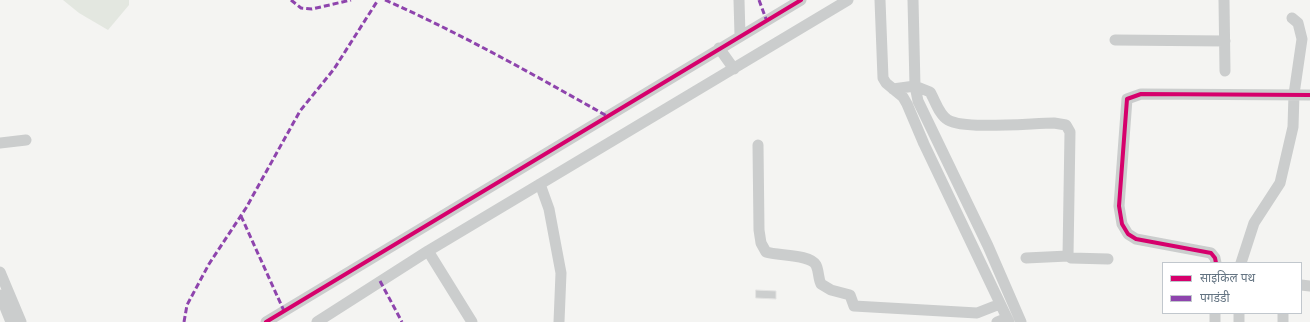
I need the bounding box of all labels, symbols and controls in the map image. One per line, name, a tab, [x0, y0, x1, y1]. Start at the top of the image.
legend	[1162, 262, 1302, 314]
text: साइकिल पथ	[1200, 270, 1255, 285]
text: पगडंडी	[1200, 290, 1230, 305]

